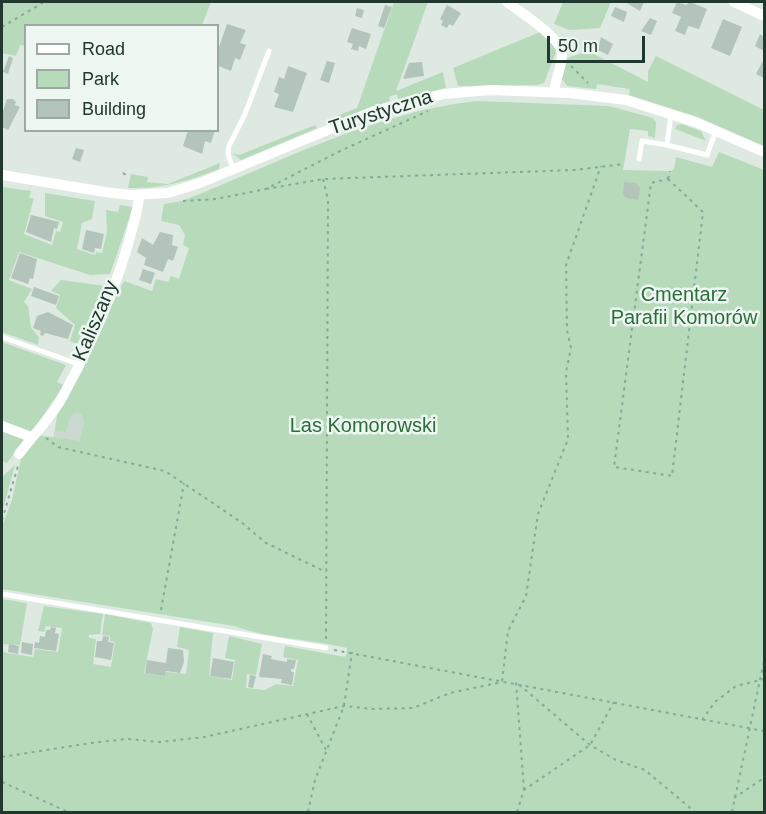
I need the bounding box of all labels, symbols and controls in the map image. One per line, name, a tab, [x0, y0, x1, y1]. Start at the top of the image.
legend	[24, 24, 219, 132]
scale bar	[550, 24, 648, 62]
text: 50 m	[558, 36, 598, 56]
text: Road	[82, 39, 125, 59]
text: Park	[82, 69, 119, 89]
street label: Turystyczna	[326, 85, 436, 141]
text: Building	[82, 99, 146, 119]
street label: Kaliszany	[68, 277, 124, 365]
park label: Cmentarz Parafii Komorów	[611, 283, 757, 330]
park label: Las Komorowski	[290, 414, 436, 438]

